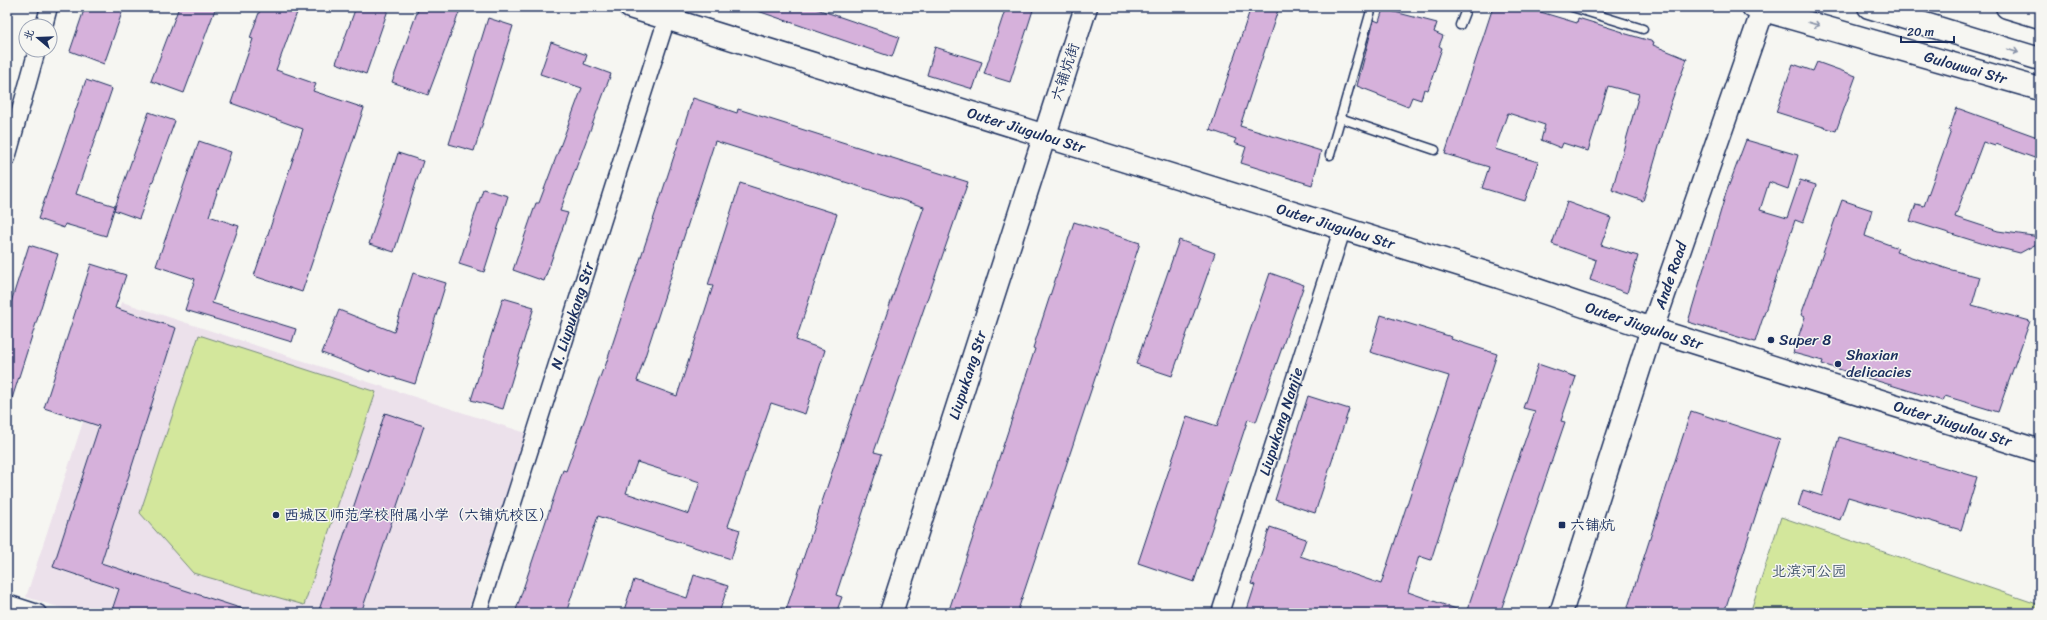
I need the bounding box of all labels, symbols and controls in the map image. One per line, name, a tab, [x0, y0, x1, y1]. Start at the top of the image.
north arrow	[18, 18, 58, 58]
scale bar	[1901, 18, 1954, 44]
one-way arrow	[1807, 21, 1820, 29]
text: 20 m	[1907, 21, 1934, 43]
text: 北	[18, 27, 40, 43]
street label: 六铺炕街	[1043, 39, 1087, 105]
street label: Gulouwai Str	[1921, 44, 2011, 92]
one-way arrow	[2007, 47, 2019, 55]
street label: Outer Jiugulou Str	[964, 100, 1090, 161]
street label: Outer Jiugulou Str	[1273, 196, 1399, 257]
street label: Ande Road	[1647, 237, 1695, 313]
street label: N. Liupukang Str	[543, 258, 602, 373]
street label: Outer Jiugulou Str	[1582, 294, 1707, 357]
street label: Liupukang Str	[941, 326, 994, 423]
place label: Super 8	[1779, 327, 1831, 353]
marker: Super 8	[1766, 335, 1776, 345]
place label: Shaxian delicacies	[1846, 342, 1911, 385]
marker: Shaxian delicacies	[1833, 359, 1843, 369]
street label: Liupukang Nanjie	[1252, 364, 1311, 479]
street label: Outer Jiugulou Str	[1890, 393, 2016, 455]
place label: 西城区师范学校附属小学（六铺炕校区）	[284, 502, 554, 528]
marker: 西城区师范学校附属小学（六铺炕校区）	[271, 510, 281, 520]
place label: 六铺炕	[1570, 512, 1615, 538]
marker: 六铺炕	[1557, 520, 1567, 530]
park label: 北滨河公园	[1771, 558, 1847, 584]

